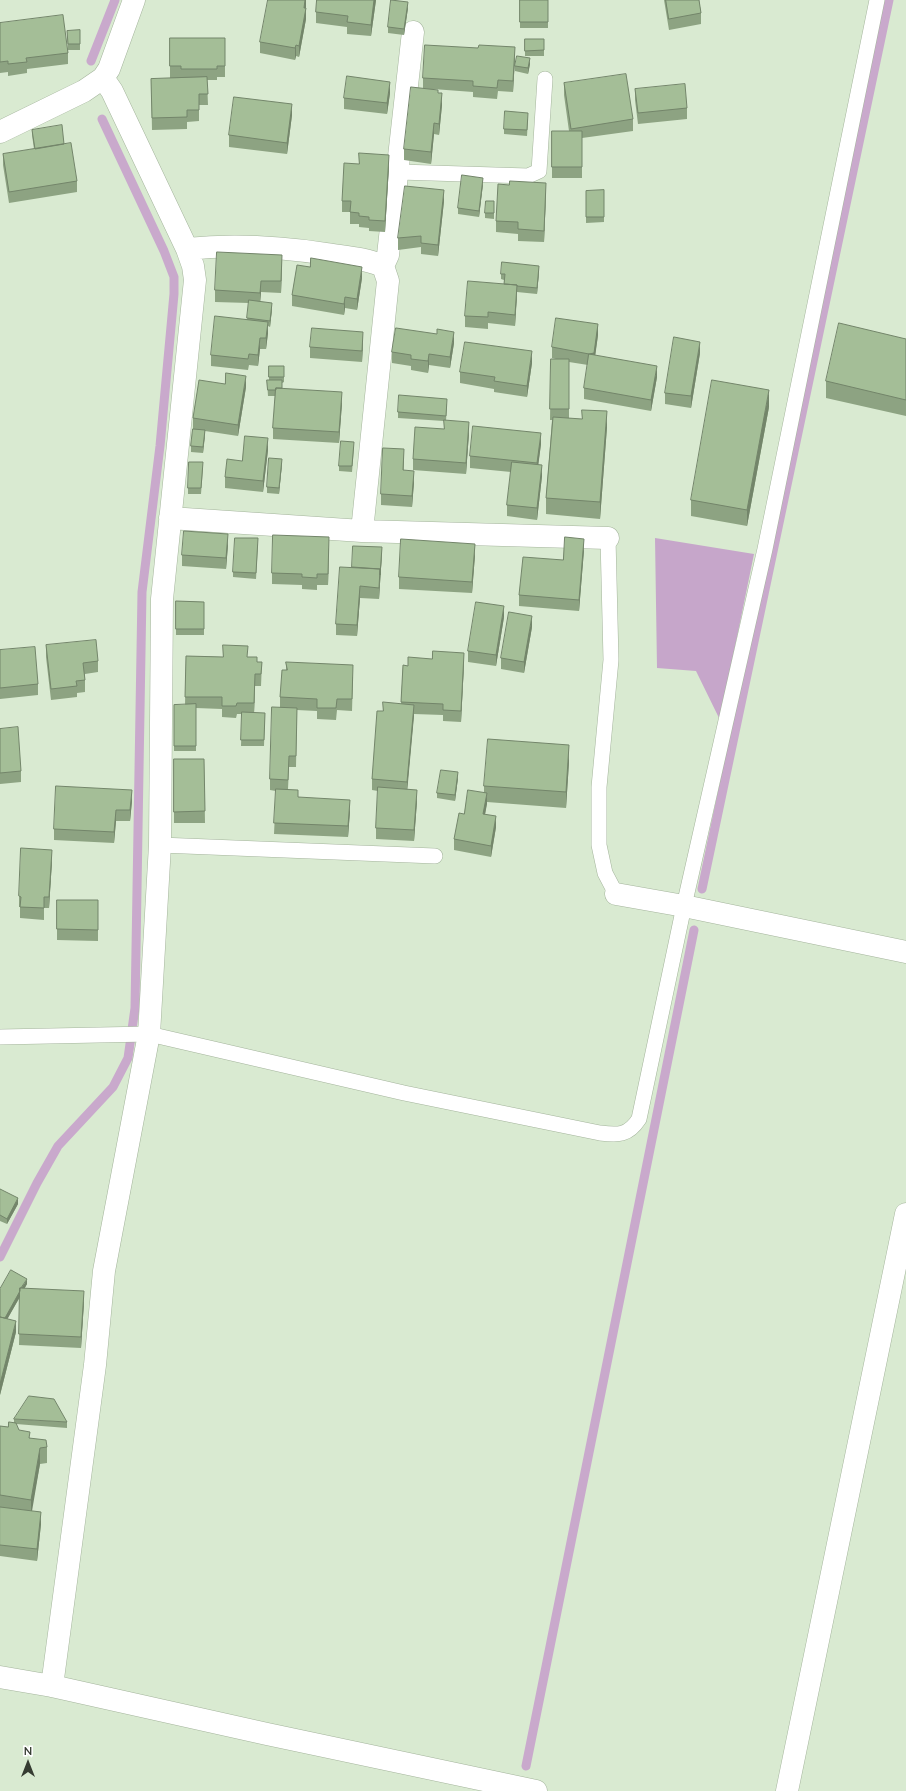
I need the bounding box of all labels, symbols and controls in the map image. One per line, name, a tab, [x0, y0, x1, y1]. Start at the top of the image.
north arrow	[8, 1743, 48, 1783]
text: N	[24, 1744, 32, 1757]

